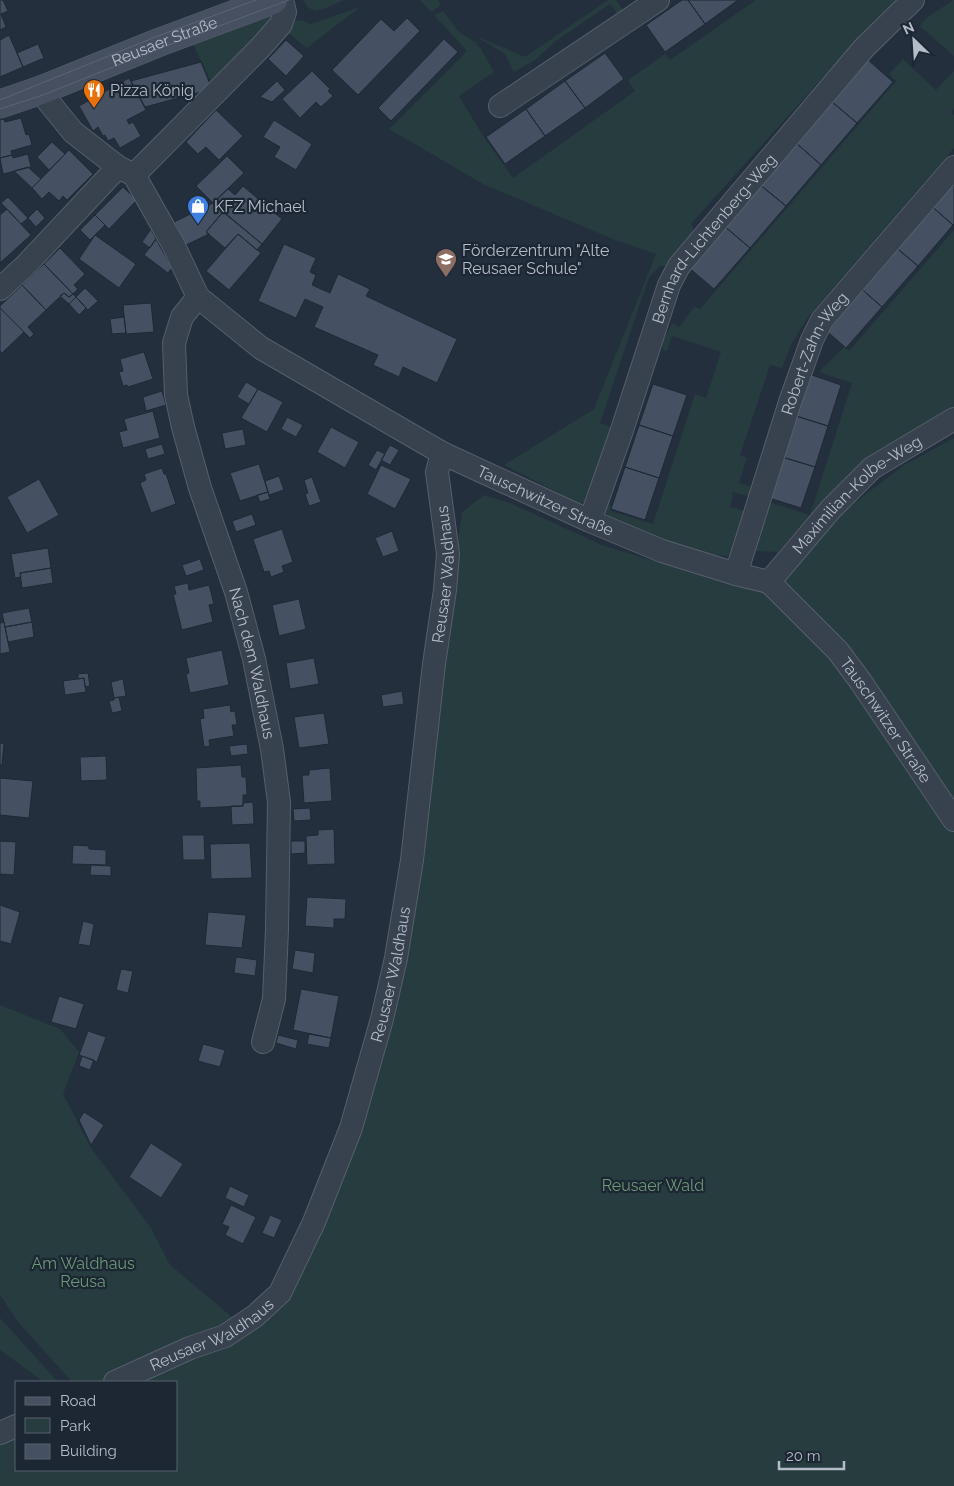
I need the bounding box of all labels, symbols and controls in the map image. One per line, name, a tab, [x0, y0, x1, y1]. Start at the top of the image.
street label: Reusaer Straße	[109, 13, 220, 71]
north arrow	[889, 15, 939, 65]
text: N	[900, 19, 917, 38]
restaurant icon: Pizza König	[82, 78, 106, 109]
place label: Pizza König	[110, 81, 194, 100]
street label: Bernhard-Lichtenberg-Weg	[648, 150, 780, 326]
shop icon: KFZ Michael	[186, 194, 210, 225]
place label: KFZ Michael	[214, 197, 307, 216]
place label: Förderzentrum "Alte Reusaer Schule"	[462, 241, 609, 278]
school or university icon: Förderzentrum "Alte Reusaer Schule"	[434, 247, 458, 278]
street label: Robert-Zahn-Weg	[778, 288, 852, 417]
street label: Maximilian-Kolbe-Weg	[788, 432, 925, 558]
street label: Tauschwitzer Straße	[474, 462, 617, 540]
street label: Reusaer Waldhaus	[428, 504, 458, 644]
street label: Nach dem Waldhaus	[225, 585, 279, 741]
street label: Tauschwitzer Straße	[836, 654, 935, 787]
street label: Reusaer Waldhaus	[367, 905, 414, 1044]
park label: Reusaer Wald	[602, 1176, 704, 1195]
park label: Am Waldhaus Reusa	[31, 1254, 135, 1291]
street label: Reusaer Waldhaus	[147, 1295, 278, 1375]
legend	[15, 1381, 178, 1471]
text: Road	[60, 1392, 96, 1410]
text: Park	[60, 1417, 91, 1435]
scale bar	[779, 1438, 844, 1470]
text: Building	[60, 1442, 117, 1460]
text: 20 m	[786, 1447, 821, 1465]

